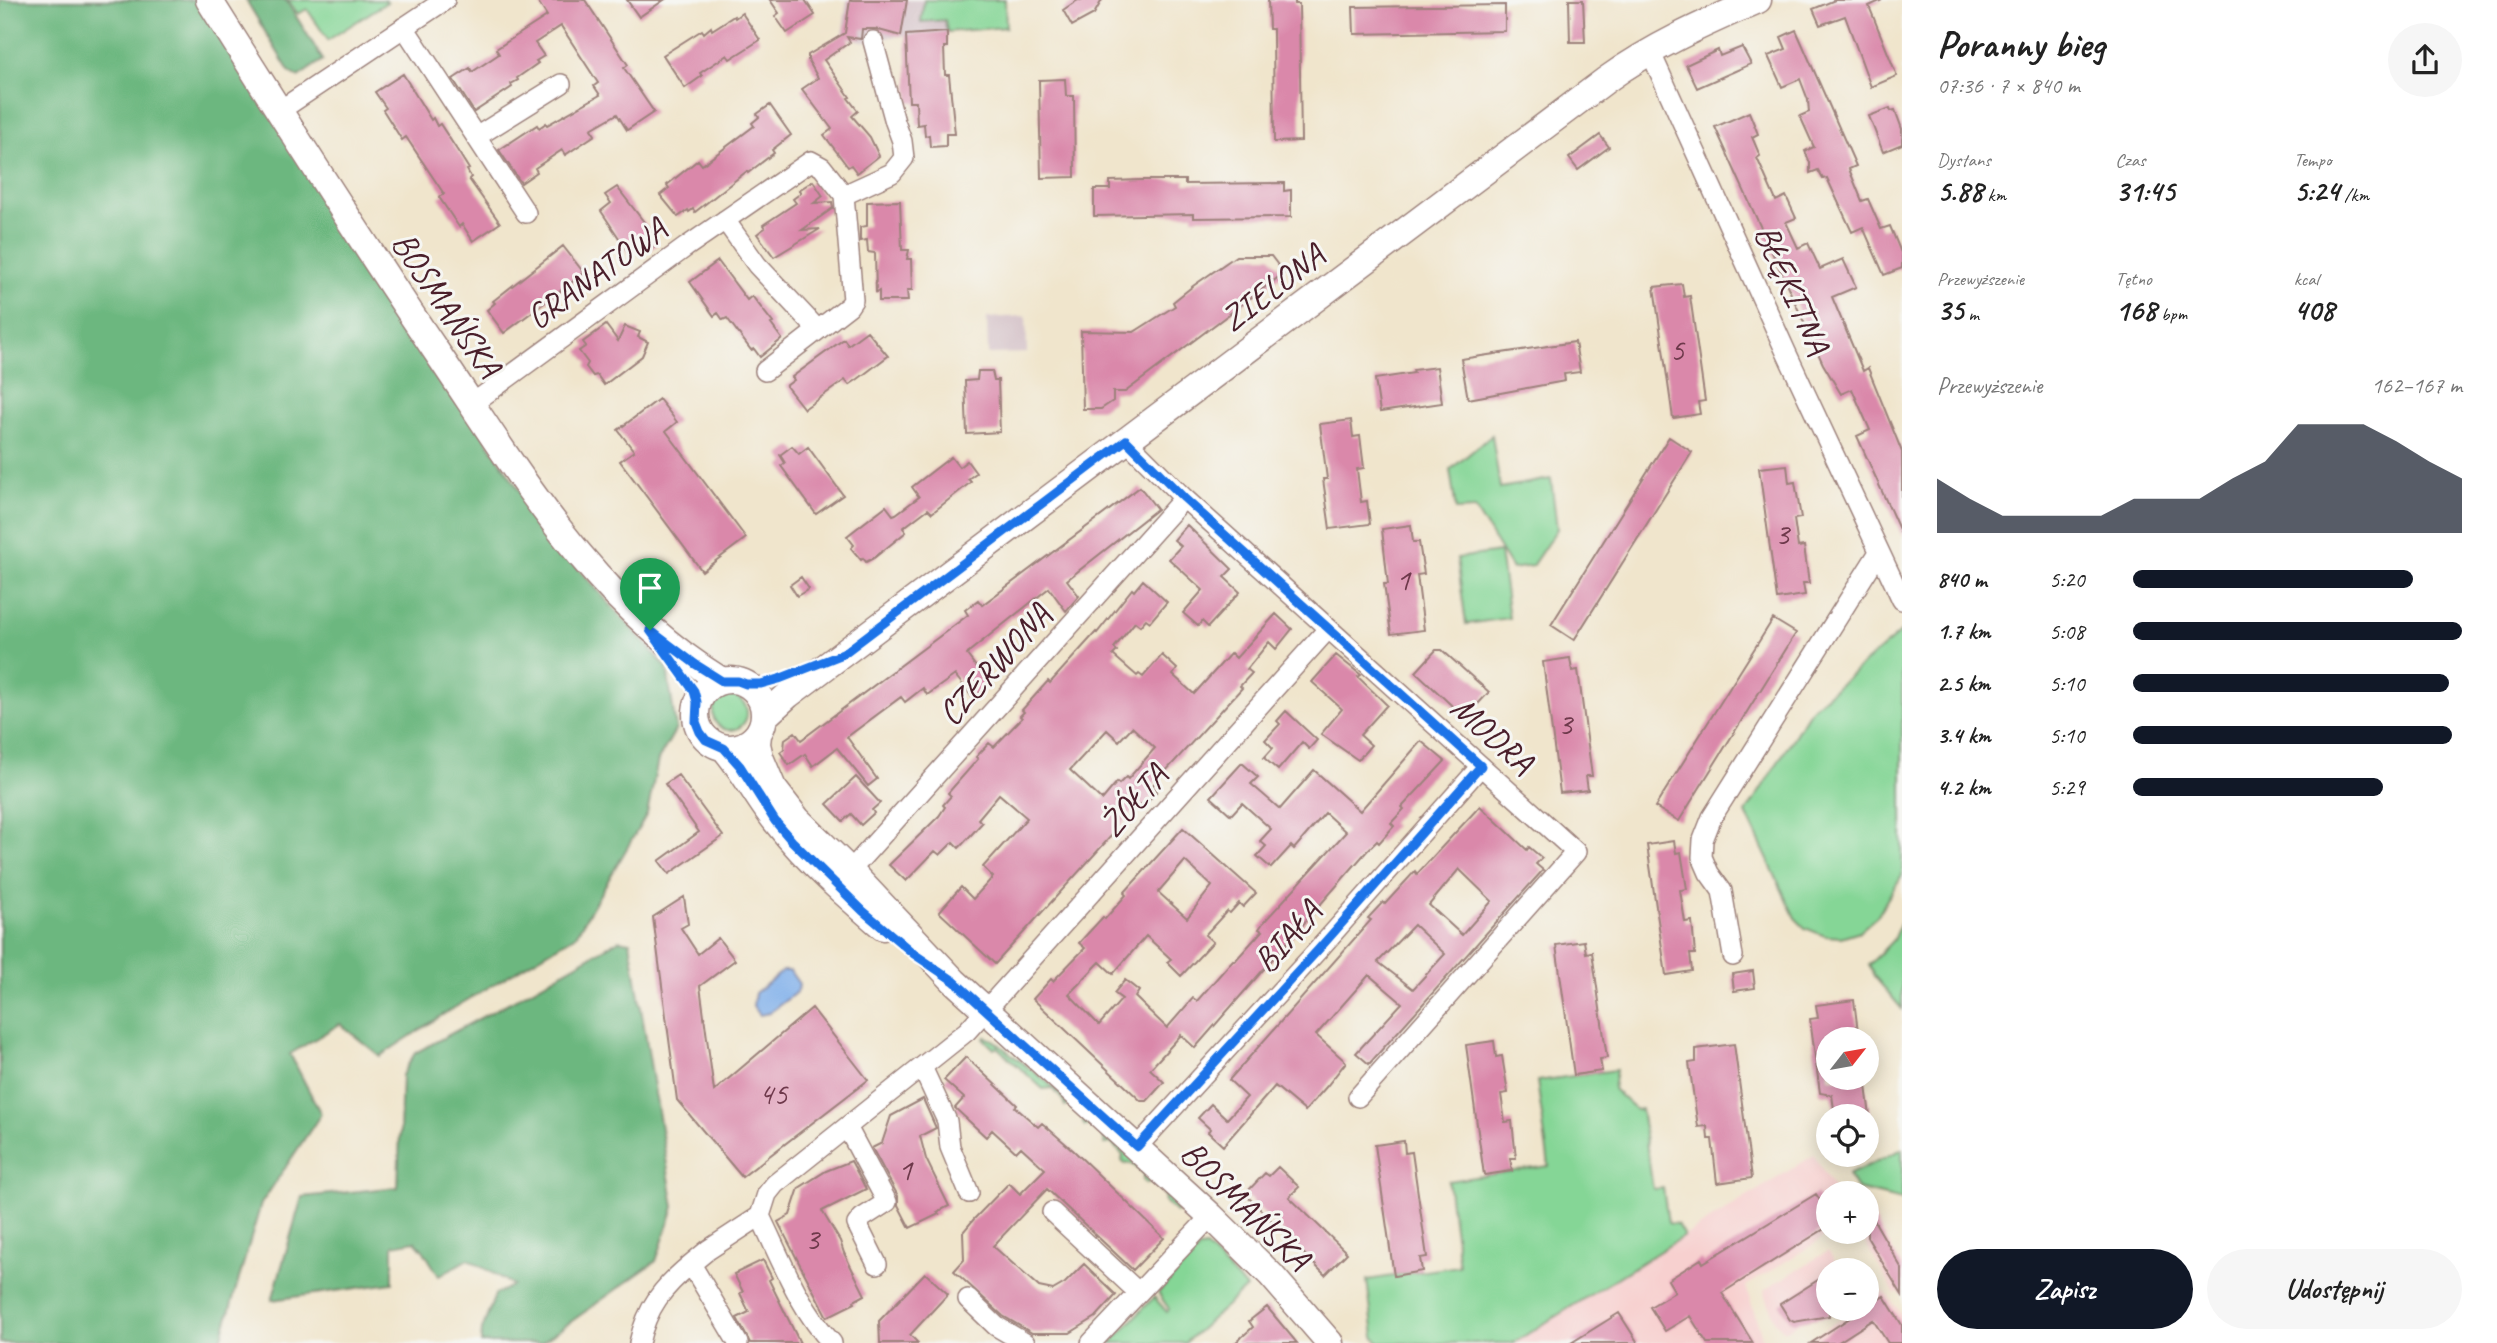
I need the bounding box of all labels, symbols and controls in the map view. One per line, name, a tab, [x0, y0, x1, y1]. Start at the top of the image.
text: Poranny bieg	[1937, 21, 2105, 68]
button: share	[2388, 23, 2462, 97]
text: 07:36 · 7 × 840 m	[1937, 71, 2080, 100]
text: Dystans	[1937, 148, 1991, 172]
text: Czas	[2115, 148, 2145, 172]
text: Tempo	[2294, 148, 2331, 172]
text: 5.88	[1937, 172, 1983, 210]
text: 31:45	[2115, 172, 2175, 210]
text: 5:24	[2294, 172, 2340, 210]
text: km	[1983, 183, 2006, 207]
text: /km	[2340, 183, 2369, 207]
street label: GRANATOWA	[517, 207, 677, 339]
street label: BŁĘKITNA	[1744, 217, 1842, 362]
street label: BOSMAŃSKA	[382, 223, 512, 387]
street label: ZIELONA	[1211, 233, 1335, 341]
text: Przewyższenie	[1937, 267, 2024, 291]
text: Tętno	[2115, 267, 2152, 291]
text: kcal	[2294, 267, 2319, 291]
text: 35	[1937, 291, 1964, 329]
text: 168	[2115, 291, 2156, 329]
text: 408	[2294, 291, 2334, 329]
text: m	[1964, 302, 1979, 326]
text: bpm	[2156, 302, 2187, 326]
house number: 5	[1670, 329, 1686, 370]
text: Przewyższenie	[1937, 371, 2042, 400]
text: 162–167 m	[2371, 371, 2462, 400]
house number: 3	[1775, 513, 1792, 554]
pin	[620, 558, 680, 630]
house number: 1	[1396, 559, 1412, 600]
text: 840 m	[1937, 565, 1987, 594]
text: 5:20	[2049, 565, 2085, 594]
icon: arrive	[631, 569, 669, 607]
street label: CZERWONA	[928, 593, 1062, 735]
text: 1.7 km	[1937, 617, 1990, 646]
text: 5:08	[2049, 617, 2085, 646]
text: 2.5 km	[1937, 669, 1990, 698]
text: 5:10	[2049, 669, 2085, 698]
street label: MODRA	[1442, 685, 1545, 785]
house number: 3	[1558, 703, 1575, 744]
text: 3.4 km	[1937, 721, 1991, 750]
text: 5:10	[2049, 721, 2085, 750]
street label: ŻÓŁTA	[1089, 754, 1179, 846]
text: 4.2 km	[1937, 773, 1991, 802]
text: 5:29	[2049, 773, 2085, 802]
street label: BIAŁA	[1243, 890, 1332, 982]
north arrow	[1816, 1027, 1880, 1090]
map controls	[1816, 1027, 1879, 1321]
house number: 45	[759, 1073, 789, 1114]
button: locate	[1816, 1104, 1879, 1167]
street label: BOSMAŃSKA	[1171, 1131, 1321, 1281]
house number: 1	[898, 1149, 914, 1190]
button: +	[1816, 1181, 1879, 1244]
house number: 3	[805, 1218, 822, 1259]
button: Zapisz	[1937, 1249, 2193, 1329]
button: Udostępnij	[2207, 1249, 2462, 1329]
button: −	[1816, 1258, 1879, 1321]

